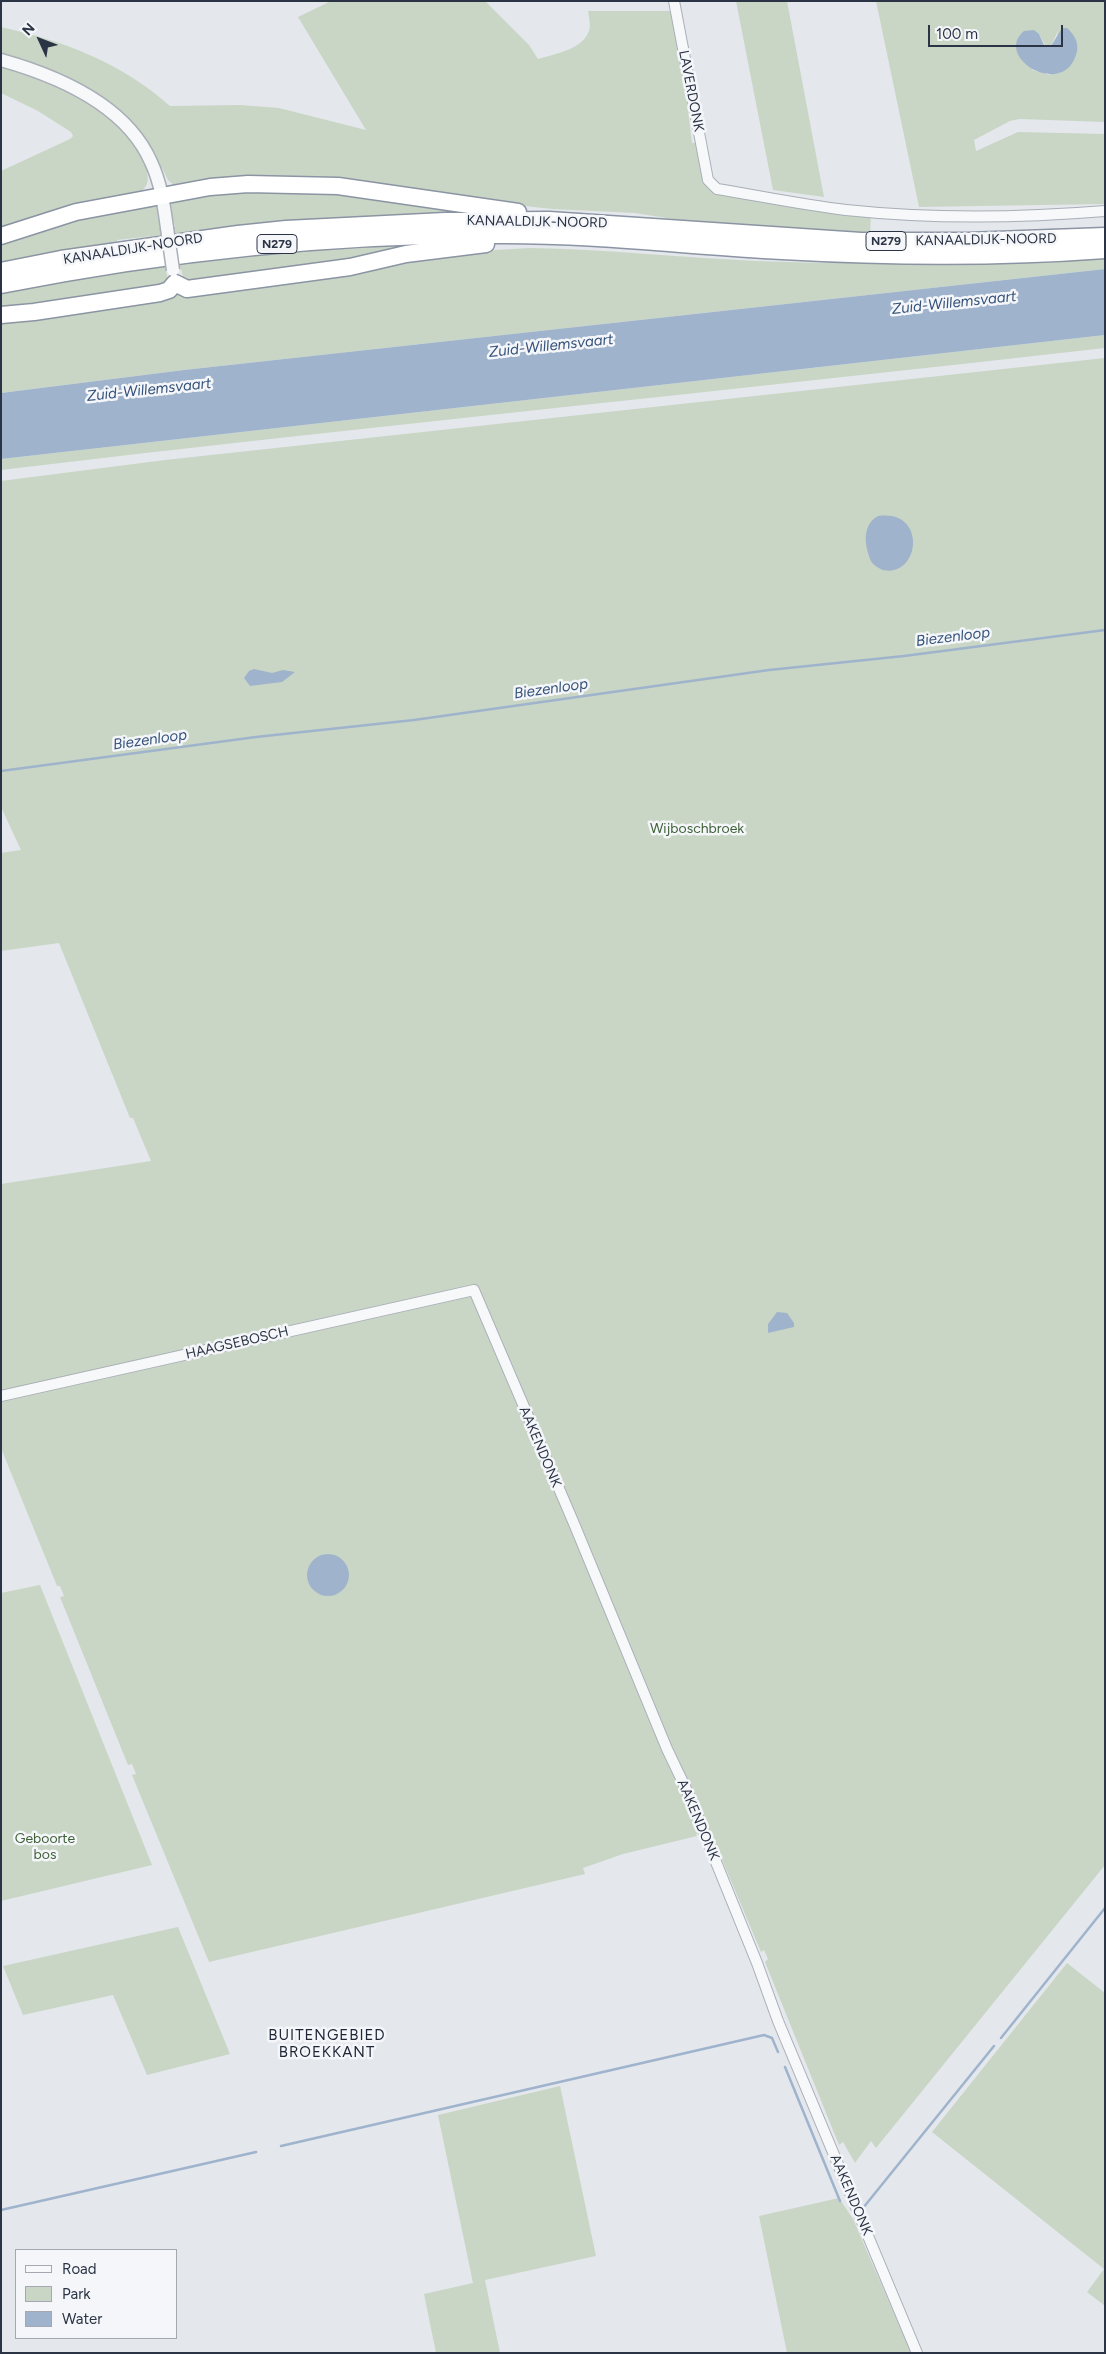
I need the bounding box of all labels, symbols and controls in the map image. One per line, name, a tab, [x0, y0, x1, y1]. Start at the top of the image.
north arrow	[15, 15, 65, 65]
scale bar	[931, 15, 1066, 47]
text: N	[19, 20, 39, 39]
text: 100 m	[936, 25, 978, 43]
street label: LAVERDONK	[675, 49, 707, 133]
street label: KANAALDIJK-NOORD	[466, 212, 608, 232]
street label: KANAALDIJK-NOORD	[62, 230, 204, 268]
street label: KANAALDIJK-NOORD	[915, 230, 1057, 250]
road number: N279	[866, 232, 906, 250]
road number: N279	[257, 234, 297, 253]
water label: Zuid-Willemsvaart	[891, 288, 1017, 318]
water label: Zuid-Willemsvaart	[488, 331, 614, 361]
water label: Zuid-Willemsvaart	[86, 375, 212, 405]
water label: Biezenloop	[915, 624, 991, 650]
water label: Biezenloop	[513, 675, 589, 703]
water label: Biezenloop	[112, 726, 188, 754]
park label: Wijboschbroek	[650, 821, 744, 837]
street label: HAAGSEBOSCH	[184, 1323, 290, 1363]
street label: AAKENDONK	[515, 1404, 565, 1490]
street label: AAKENDONK	[673, 1777, 723, 1863]
park label: Geboorte bos	[15, 1831, 75, 1864]
district label: BUITENGEBIED BROEKKANT	[267, 2027, 387, 2062]
street label: AAKENDONK	[826, 2152, 876, 2238]
legend	[15, 2249, 178, 2339]
text: Road	[62, 2260, 97, 2278]
text: Park	[62, 2285, 91, 2303]
text: Water	[62, 2310, 102, 2328]

